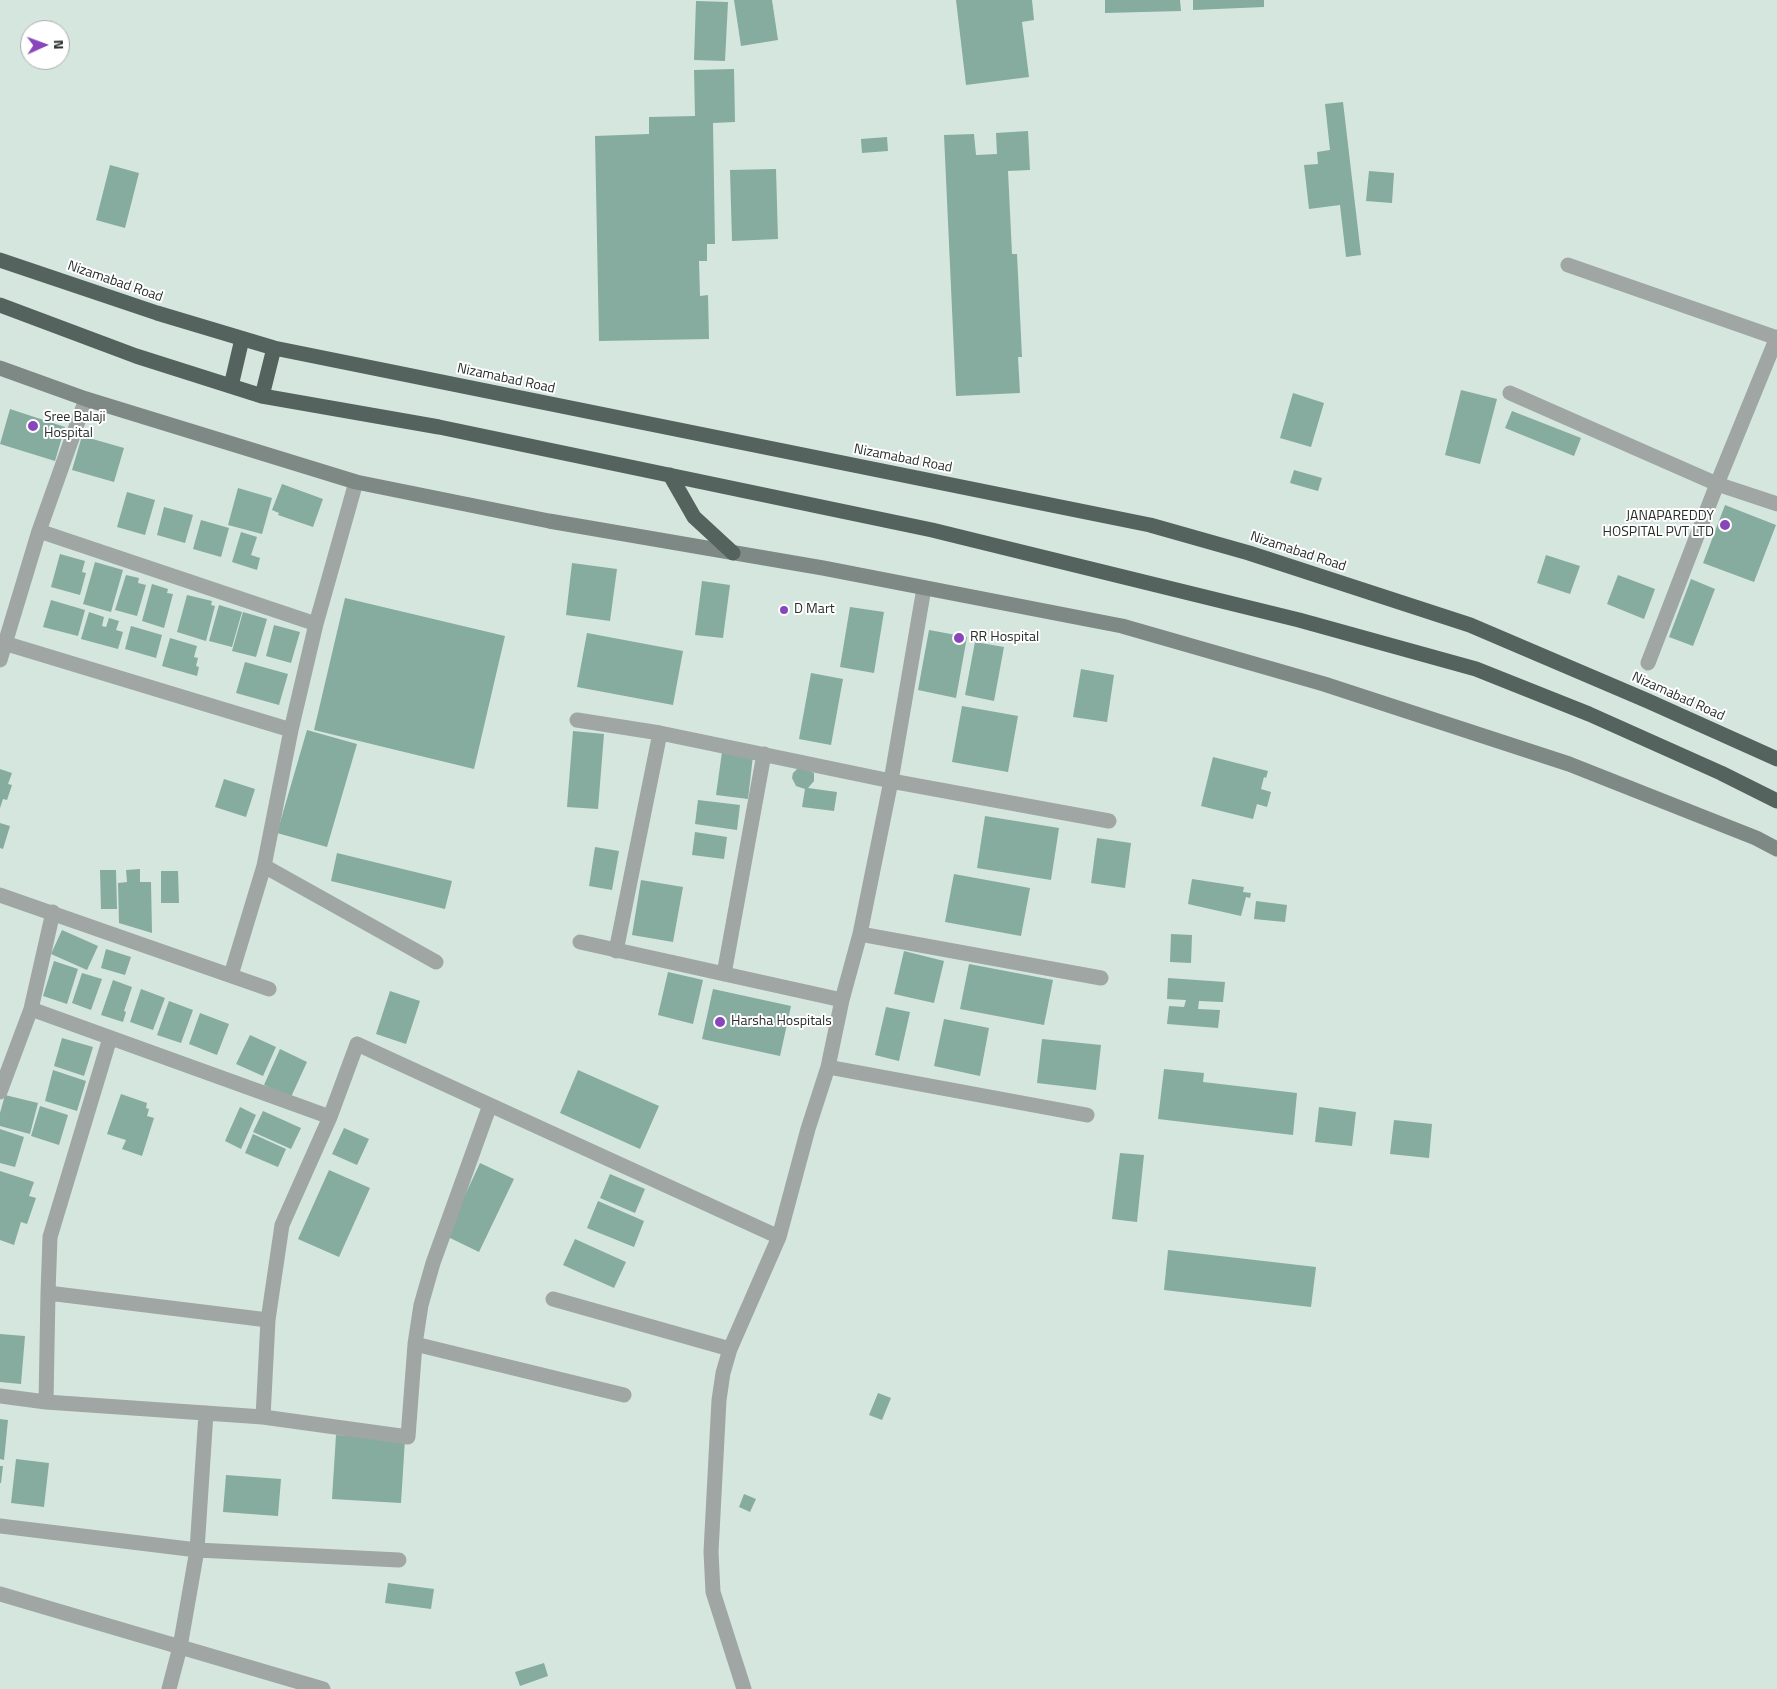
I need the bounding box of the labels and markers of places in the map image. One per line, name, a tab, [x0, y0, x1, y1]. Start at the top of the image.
place label: Sree Balaji Hospital	[44, 410, 106, 442]
marker: Sree Balaji Hospital	[26, 419, 40, 433]
place label: JANAPAREDDY HOSPITAL PVT LTD	[1603, 509, 1714, 542]
marker: JANAPAREDDY HOSPITAL PVT LTD	[1718, 518, 1732, 532]
place label: D Mart	[794, 602, 835, 618]
marker: D Mart	[778, 604, 790, 616]
place label: RR Hospital	[970, 630, 1039, 646]
marker: RR Hospital	[952, 631, 966, 645]
place label: Harsha Hospitals	[731, 1014, 832, 1030]
marker: Harsha Hospitals	[713, 1015, 727, 1029]

